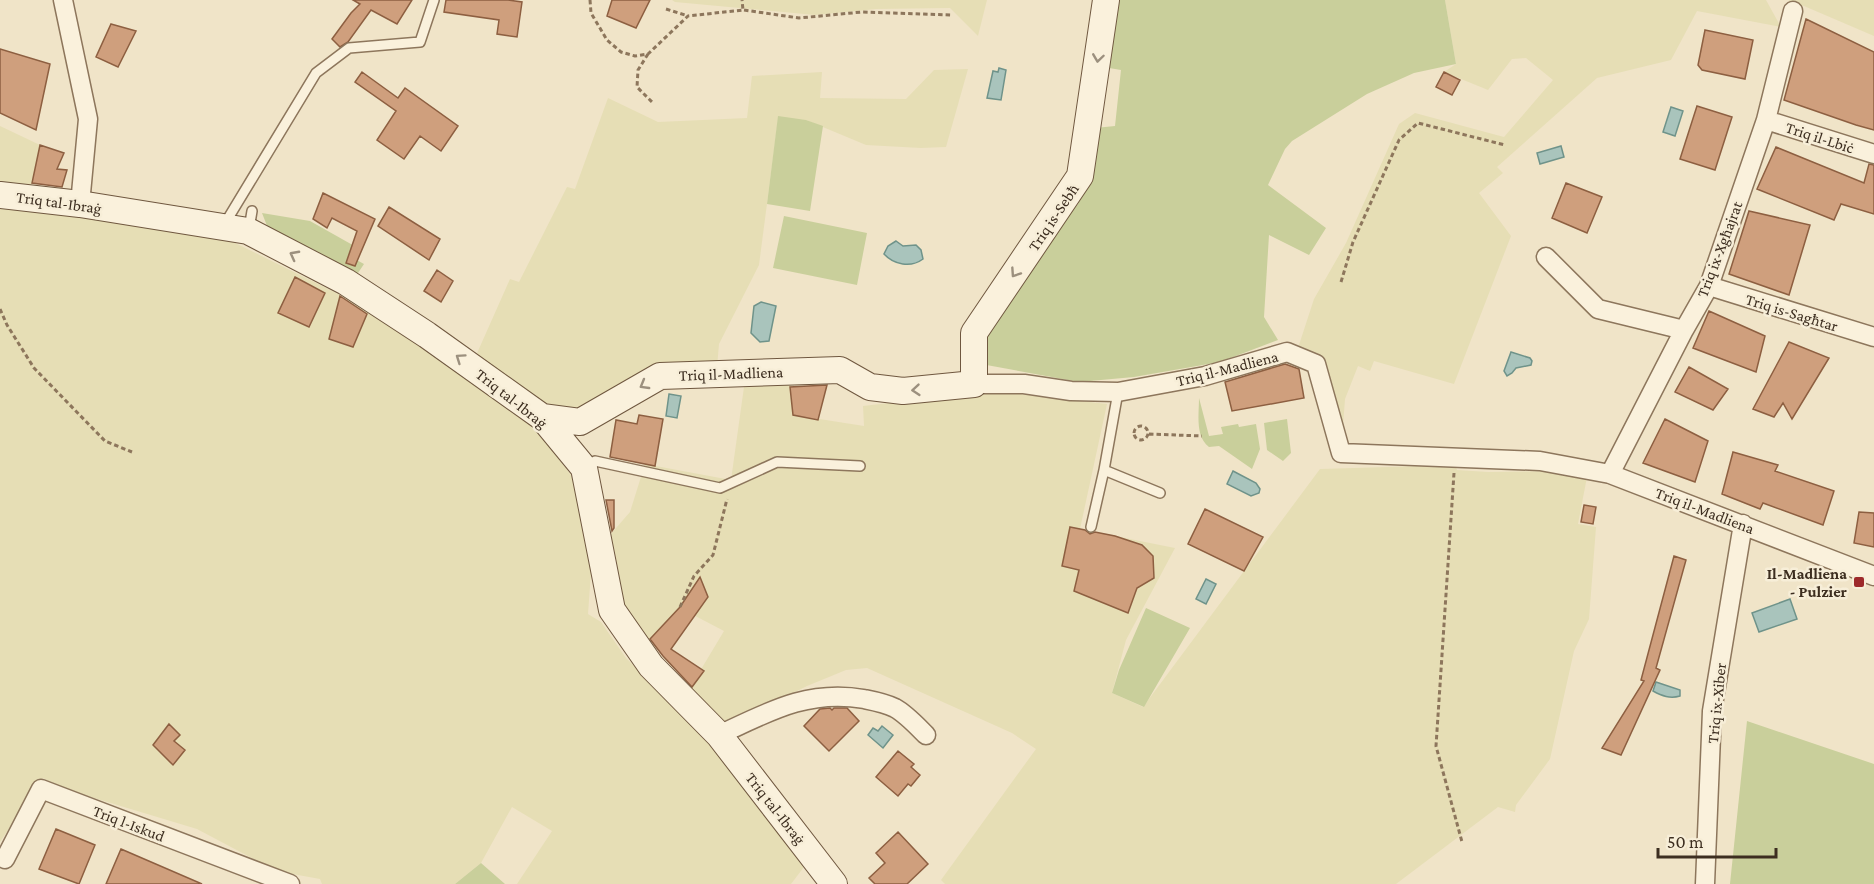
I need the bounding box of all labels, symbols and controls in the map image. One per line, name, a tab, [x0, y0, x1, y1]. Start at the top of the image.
one-way arrow	[1092, 53, 1104, 63]
street label: Triq il-Lbiċ	[1783, 118, 1857, 158]
street label: Triq is-Sebħ	[1025, 180, 1083, 255]
street label: Triq tal-Ibraġ	[15, 188, 103, 218]
street label: Triq ix-Xgħajrat	[1693, 198, 1747, 300]
one-way arrow	[290, 251, 301, 263]
one-way arrow	[1011, 267, 1022, 278]
street label: Triq is-Sagħtar	[1743, 290, 1840, 336]
street label: Triq il-Madliena	[1174, 347, 1281, 390]
one-way arrow	[456, 354, 467, 365]
street label: Triq il-Madliena	[678, 363, 784, 385]
street label: Triq tal-Ibraġ	[472, 365, 551, 433]
one-way arrow	[640, 378, 650, 389]
one-way arrow	[911, 383, 920, 396]
street label: Triq il-Madliena	[1653, 484, 1757, 538]
place label: Il-Madliena - Pulzier	[1767, 565, 1848, 600]
marker: Il-Madliena - Pulzier	[1852, 575, 1866, 589]
street label: Triq ix-Xiber	[1704, 662, 1730, 744]
street label: Triq tal-Ibraġ	[742, 769, 809, 848]
street label: Triq l-Iskud	[90, 802, 168, 846]
scale bar	[1658, 821, 1776, 859]
text: 50 m	[1667, 832, 1704, 852]

